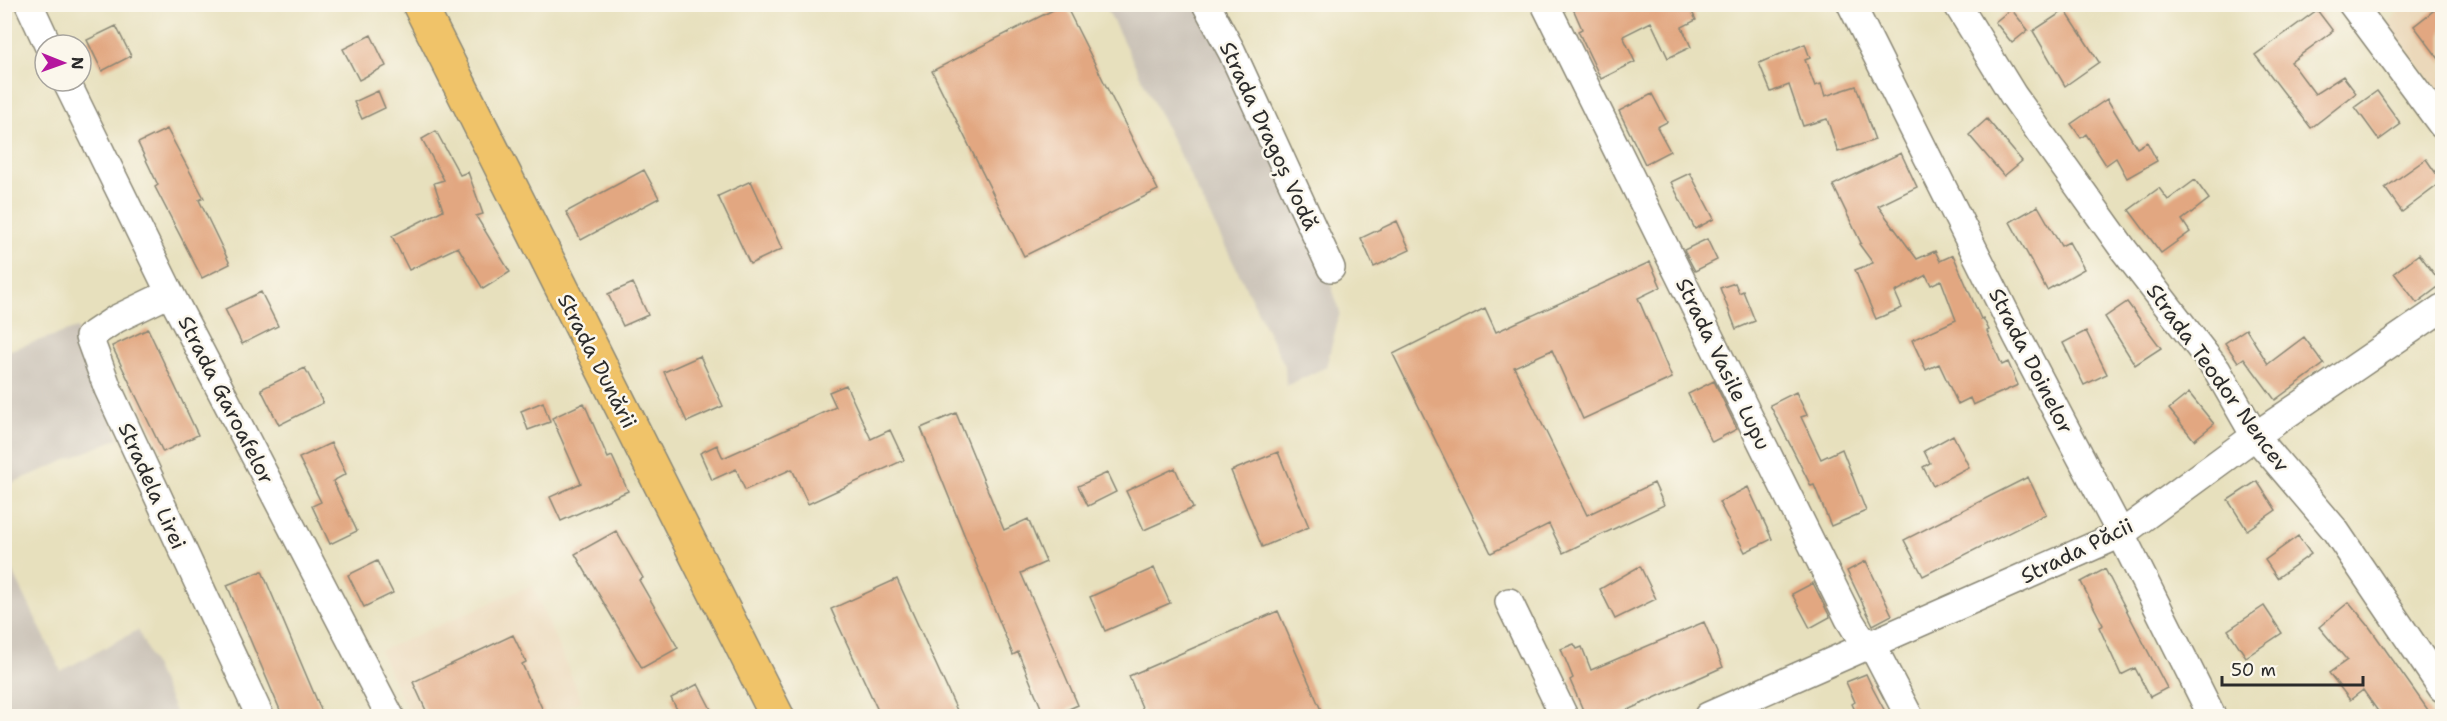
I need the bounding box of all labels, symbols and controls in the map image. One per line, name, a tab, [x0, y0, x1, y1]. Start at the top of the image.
north arrow	[33, 33, 93, 93]
street label: Strada Dragoș Vodă	[1212, 37, 1325, 235]
text: N	[67, 57, 88, 70]
street label: Strada Vasile Lupu	[1669, 273, 1777, 455]
street label: Strada Teodor Nencev	[2140, 278, 2296, 478]
street label: Strada Doinelor	[1982, 283, 2080, 439]
street label: Strada Dunării	[551, 289, 643, 433]
street label: Strada Garoafelor	[171, 311, 281, 489]
street label: Stradela Lirei	[112, 418, 192, 554]
street label: Strada Păcii	[2016, 512, 2138, 590]
scale bar	[2222, 649, 2363, 687]
text: 50 m	[2231, 658, 2276, 682]

